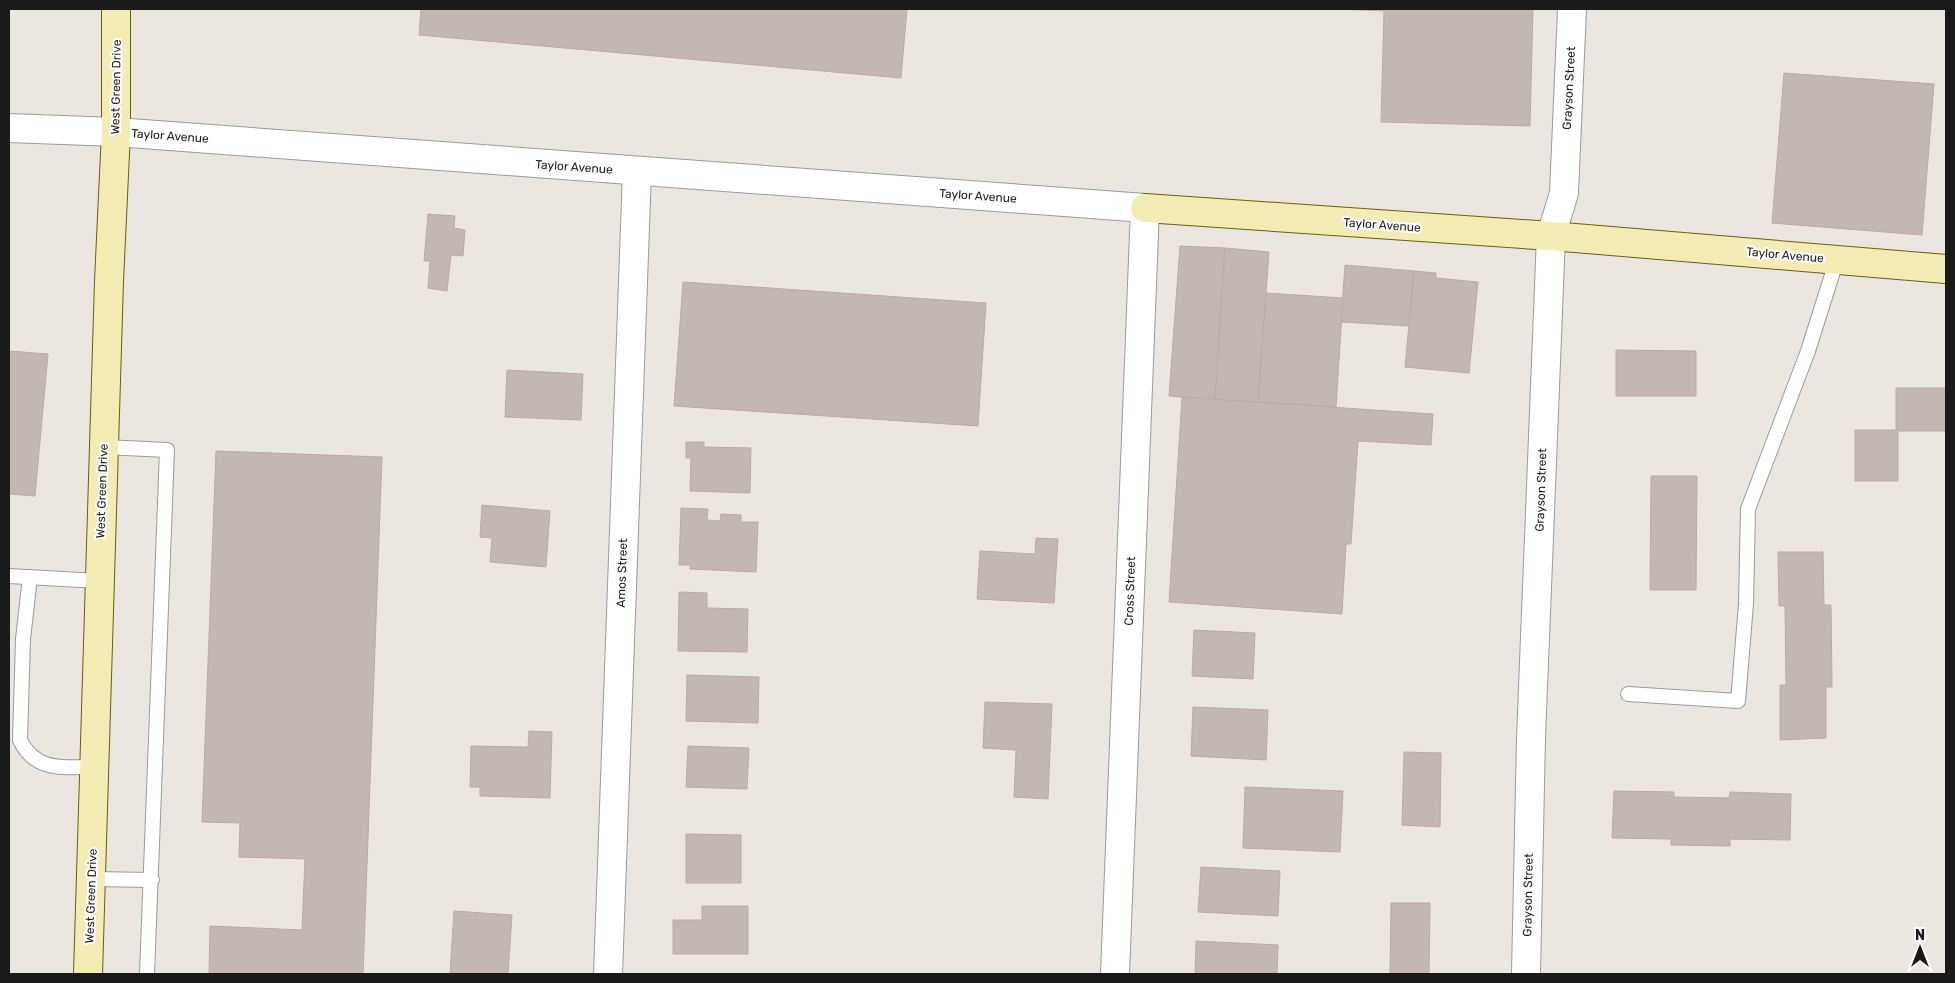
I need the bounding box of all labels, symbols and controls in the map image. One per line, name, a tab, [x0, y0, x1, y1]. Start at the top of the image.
street label: West Green Drive	[108, 39, 124, 135]
street label: Grayson Street	[1560, 46, 1578, 130]
street label: Taylor Avenue	[131, 126, 210, 146]
street label: Taylor Avenue	[535, 157, 614, 177]
street label: Taylor Avenue	[939, 186, 1018, 206]
street label: Taylor Avenue	[1343, 215, 1422, 235]
street label: Taylor Avenue	[1746, 245, 1825, 265]
street label: West Green Drive	[93, 443, 111, 539]
street label: Grayson Street	[1533, 448, 1549, 532]
street label: Amos Street	[614, 538, 630, 608]
street label: Cross Street	[1122, 556, 1138, 626]
street label: West Green Drive	[82, 848, 100, 944]
street label: Grayson Street	[1520, 853, 1536, 937]
north arrow	[1895, 923, 1945, 973]
text: N	[1915, 927, 1925, 944]

